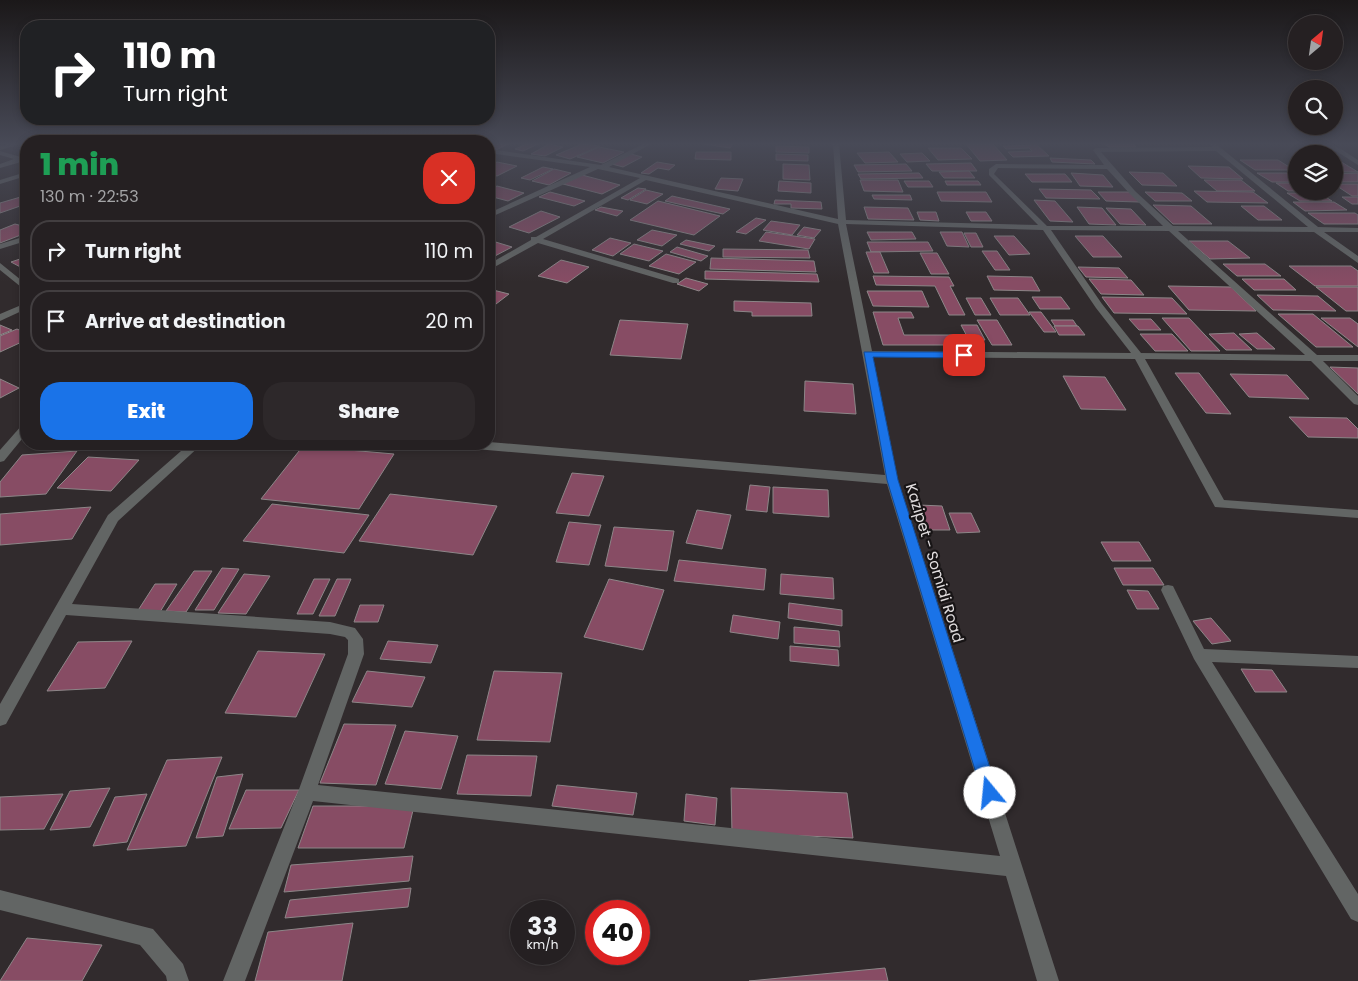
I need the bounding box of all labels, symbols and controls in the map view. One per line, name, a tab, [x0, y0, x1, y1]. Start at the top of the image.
north arrow	[1288, 15, 1342, 70]
map controls	[1288, 15, 1343, 200]
text: 110 m	[123, 31, 217, 80]
icon: right	[40, 40, 105, 105]
text: Turn right	[123, 78, 228, 109]
button: search	[1288, 80, 1343, 135]
text: 1 min	[40, 143, 119, 186]
button: layers	[1288, 145, 1343, 200]
button: close	[423, 152, 475, 204]
text: 130 m · 22:53	[40, 185, 139, 208]
icon: right	[42, 237, 70, 265]
text: Turn right	[85, 238, 181, 265]
text: 110 m	[424, 238, 473, 265]
icon: arrive	[42, 307, 70, 335]
text: Arrive at destination	[85, 308, 286, 335]
text: 20 m	[425, 308, 473, 335]
pin	[943, 334, 985, 376]
icon: arrive	[950, 341, 978, 369]
button: Exit	[40, 382, 253, 440]
button: Share	[263, 382, 475, 440]
street label: Kazipet - Somidi Road	[901, 481, 969, 645]
position arrow	[963, 766, 1015, 818]
speed limit sign: 40	[585, 900, 650, 965]
text: 33	[527, 909, 558, 944]
text: km/h	[527, 936, 558, 953]

